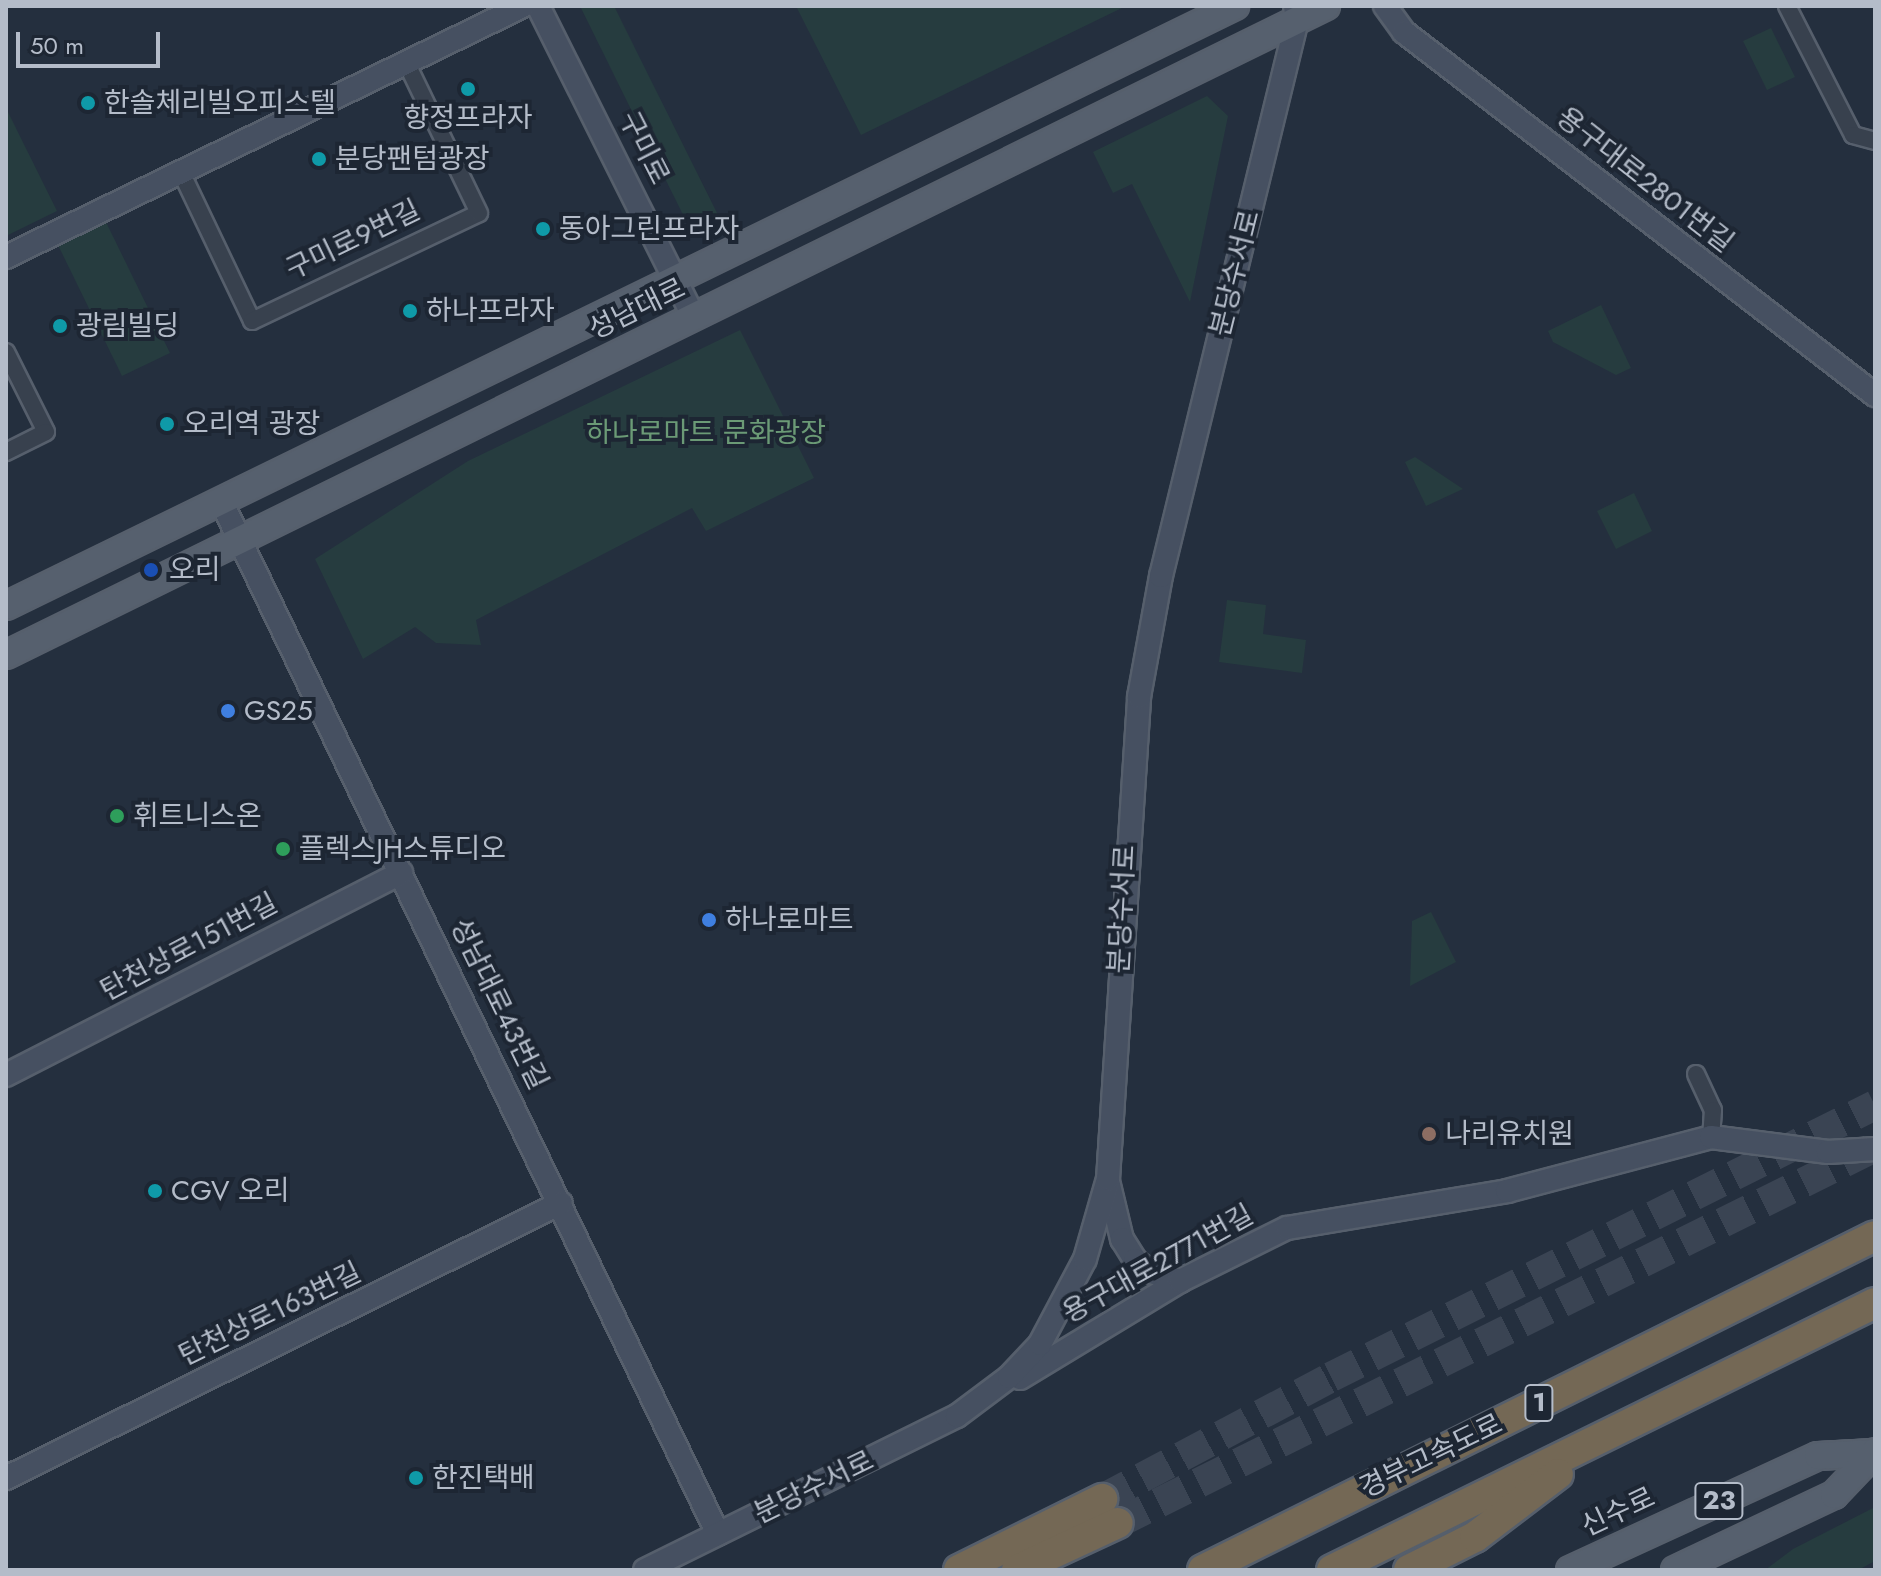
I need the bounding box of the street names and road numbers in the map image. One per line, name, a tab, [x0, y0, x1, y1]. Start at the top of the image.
street label: 용구대로2801번길	[1550, 101, 1740, 259]
street label: 구미로	[611, 106, 677, 190]
street label: 구미로9번길	[281, 193, 425, 287]
street label: 분당수서로	[1203, 206, 1267, 340]
street label: 성남대로	[583, 271, 691, 347]
street label: 분당수서로	[1102, 844, 1142, 974]
street label: 탄천상로151번길	[95, 886, 283, 1008]
street label: 성남대로43번길	[443, 913, 555, 1095]
street label: 용구대로2771번길	[1057, 1198, 1259, 1330]
street label: 탄천상로163번길	[173, 1255, 367, 1373]
road number: 1	[1523, 1381, 1555, 1425]
street label: 경부고속도로	[1354, 1407, 1508, 1505]
street label: 분당수서로	[749, 1444, 879, 1530]
road number: 23	[1693, 1479, 1745, 1523]
street label: 신수로	[1576, 1480, 1660, 1544]

